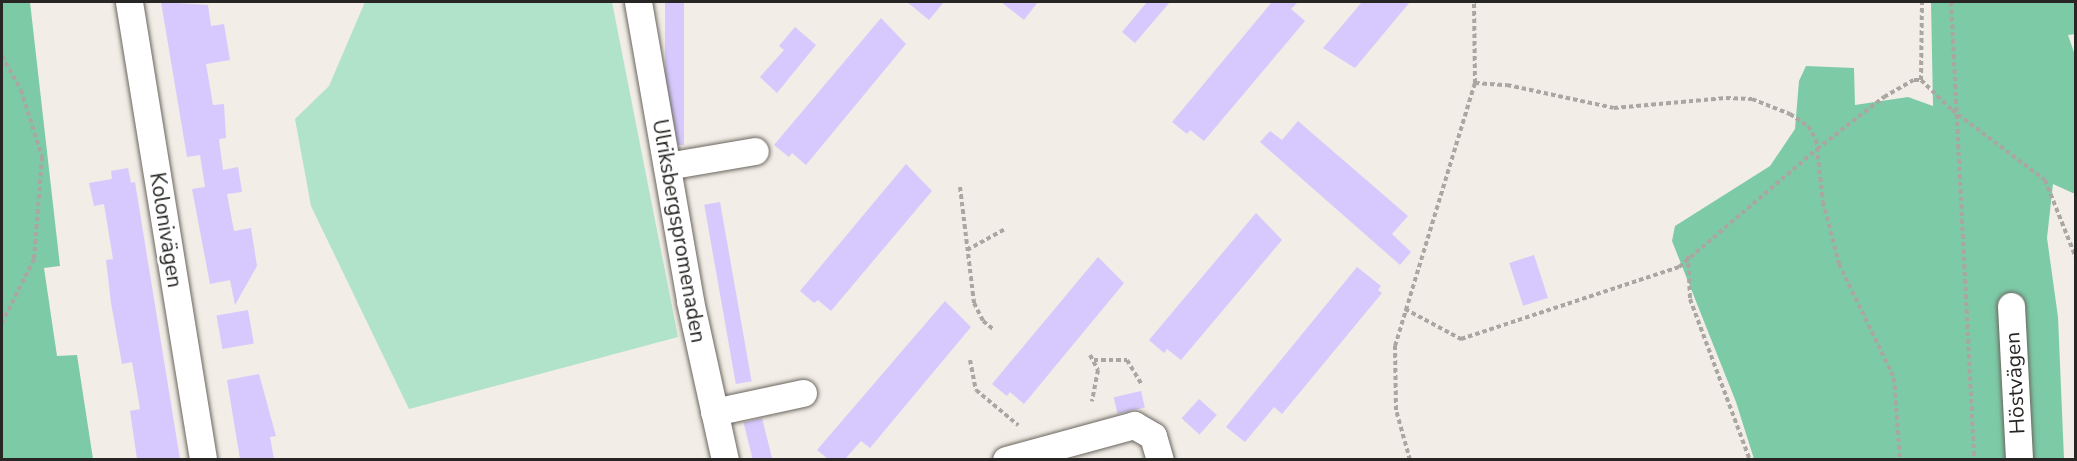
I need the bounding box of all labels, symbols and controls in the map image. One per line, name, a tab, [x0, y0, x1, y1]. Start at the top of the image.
street label: Ulriksbergspromenaden	[647, 117, 711, 345]
street label: Kolonivägen	[144, 171, 188, 289]
street label: Höstvägen	[2000, 331, 2030, 435]

